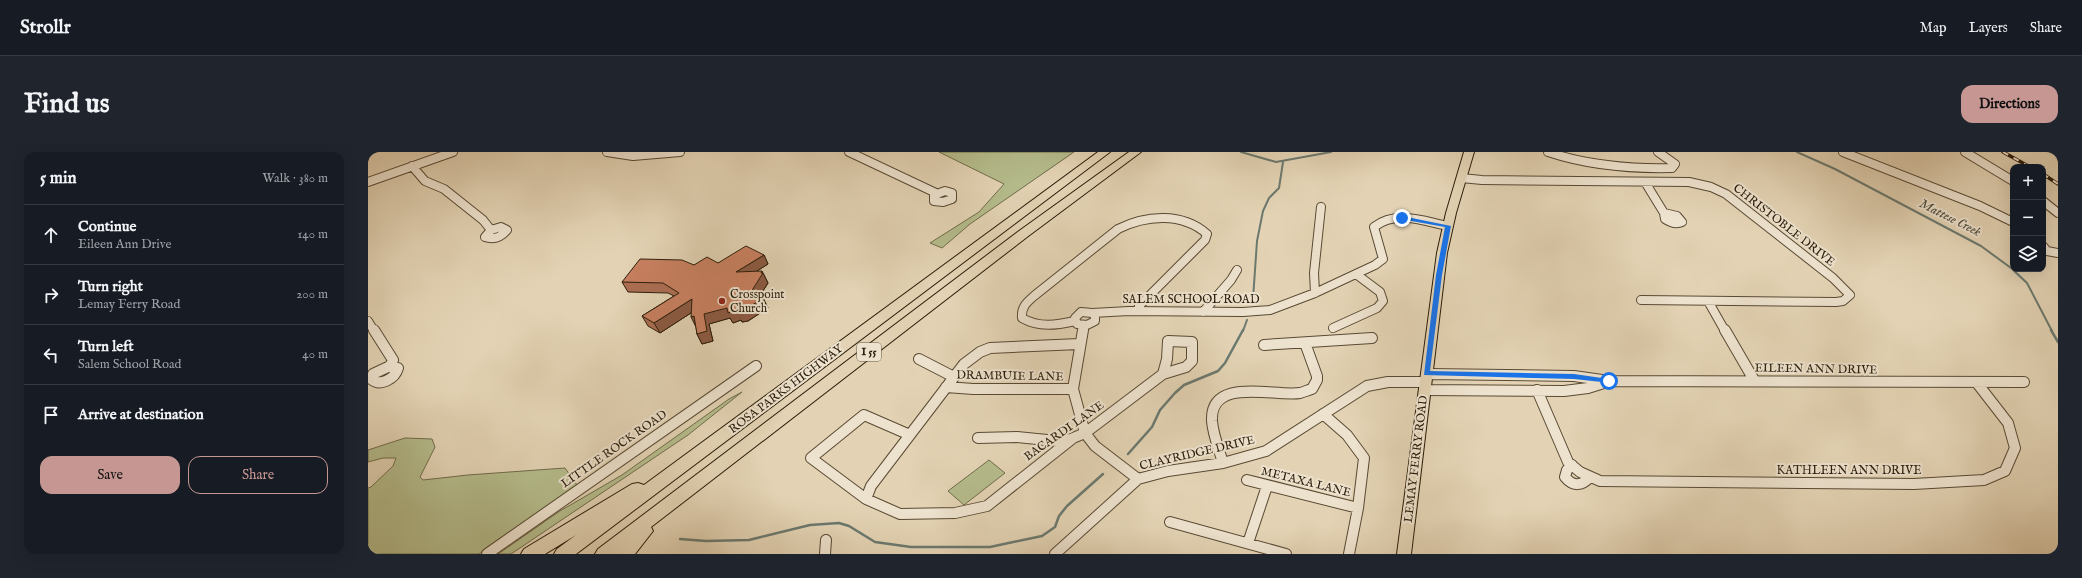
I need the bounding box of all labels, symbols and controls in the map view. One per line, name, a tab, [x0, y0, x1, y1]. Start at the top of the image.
text: Strollr	[20, 16, 71, 40]
text: Map	[1920, 19, 1947, 37]
text: Layers	[1969, 19, 2008, 37]
text: Share	[2030, 19, 2062, 37]
button: Directions	[1961, 85, 2058, 123]
text: Find us	[24, 87, 110, 122]
map controls	[2010, 164, 2046, 272]
button: +	[2010, 164, 2046, 200]
text: 5 min	[40, 168, 77, 189]
text: Walk · 380 m	[263, 170, 328, 187]
street label: CHRISTOBLE DRIVE	[1730, 181, 1838, 269]
water label: Mattese Creek	[1916, 195, 1984, 241]
button: −	[2010, 200, 2046, 236]
route end	[1393, 209, 1411, 227]
text: Continue	[78, 217, 136, 236]
icon: ahead	[40, 224, 62, 246]
text: 140 m	[298, 226, 328, 243]
text: Eileen Ann Drive	[78, 236, 171, 253]
button: layers	[2010, 236, 2046, 272]
text: Turn right	[78, 277, 143, 296]
icon: right	[40, 284, 62, 306]
text: 200 m	[296, 286, 328, 303]
place label: Crosspoint Church	[730, 287, 784, 316]
street label: SALEM SCHOOL ROAD	[1122, 292, 1260, 307]
text: Lemay Ferry Road	[78, 296, 180, 313]
marker: Crosspoint Church	[717, 296, 727, 306]
text: Turn left	[78, 337, 134, 356]
street label: ROSA PARKS HIGHWAY	[726, 341, 847, 437]
road number: I 55	[857, 343, 881, 361]
icon: left	[40, 344, 62, 366]
text: 40 m	[302, 346, 328, 363]
text: Salem School Road	[78, 356, 182, 373]
street label: EILEEN ANN DRIVE	[1754, 360, 1878, 378]
street label: DRAMBUIE LANE	[956, 368, 1064, 384]
route start	[1600, 372, 1618, 390]
street label: LEMAY FERRY ROAD	[1401, 394, 1431, 523]
street label: BACARDI LANE	[1021, 398, 1107, 464]
icon: arrive	[40, 404, 62, 426]
text: Arrive at destination	[78, 405, 204, 424]
street label: LITTLE ROCK ROAD	[558, 407, 670, 491]
street label: CLAYRIDGE DRIVE	[1138, 432, 1256, 474]
button: Save	[40, 456, 180, 494]
button: Share	[188, 456, 328, 494]
street label: KATHLEEN ANN DRIVE	[1776, 463, 1922, 478]
street label: METAXA LANE	[1260, 464, 1352, 500]

